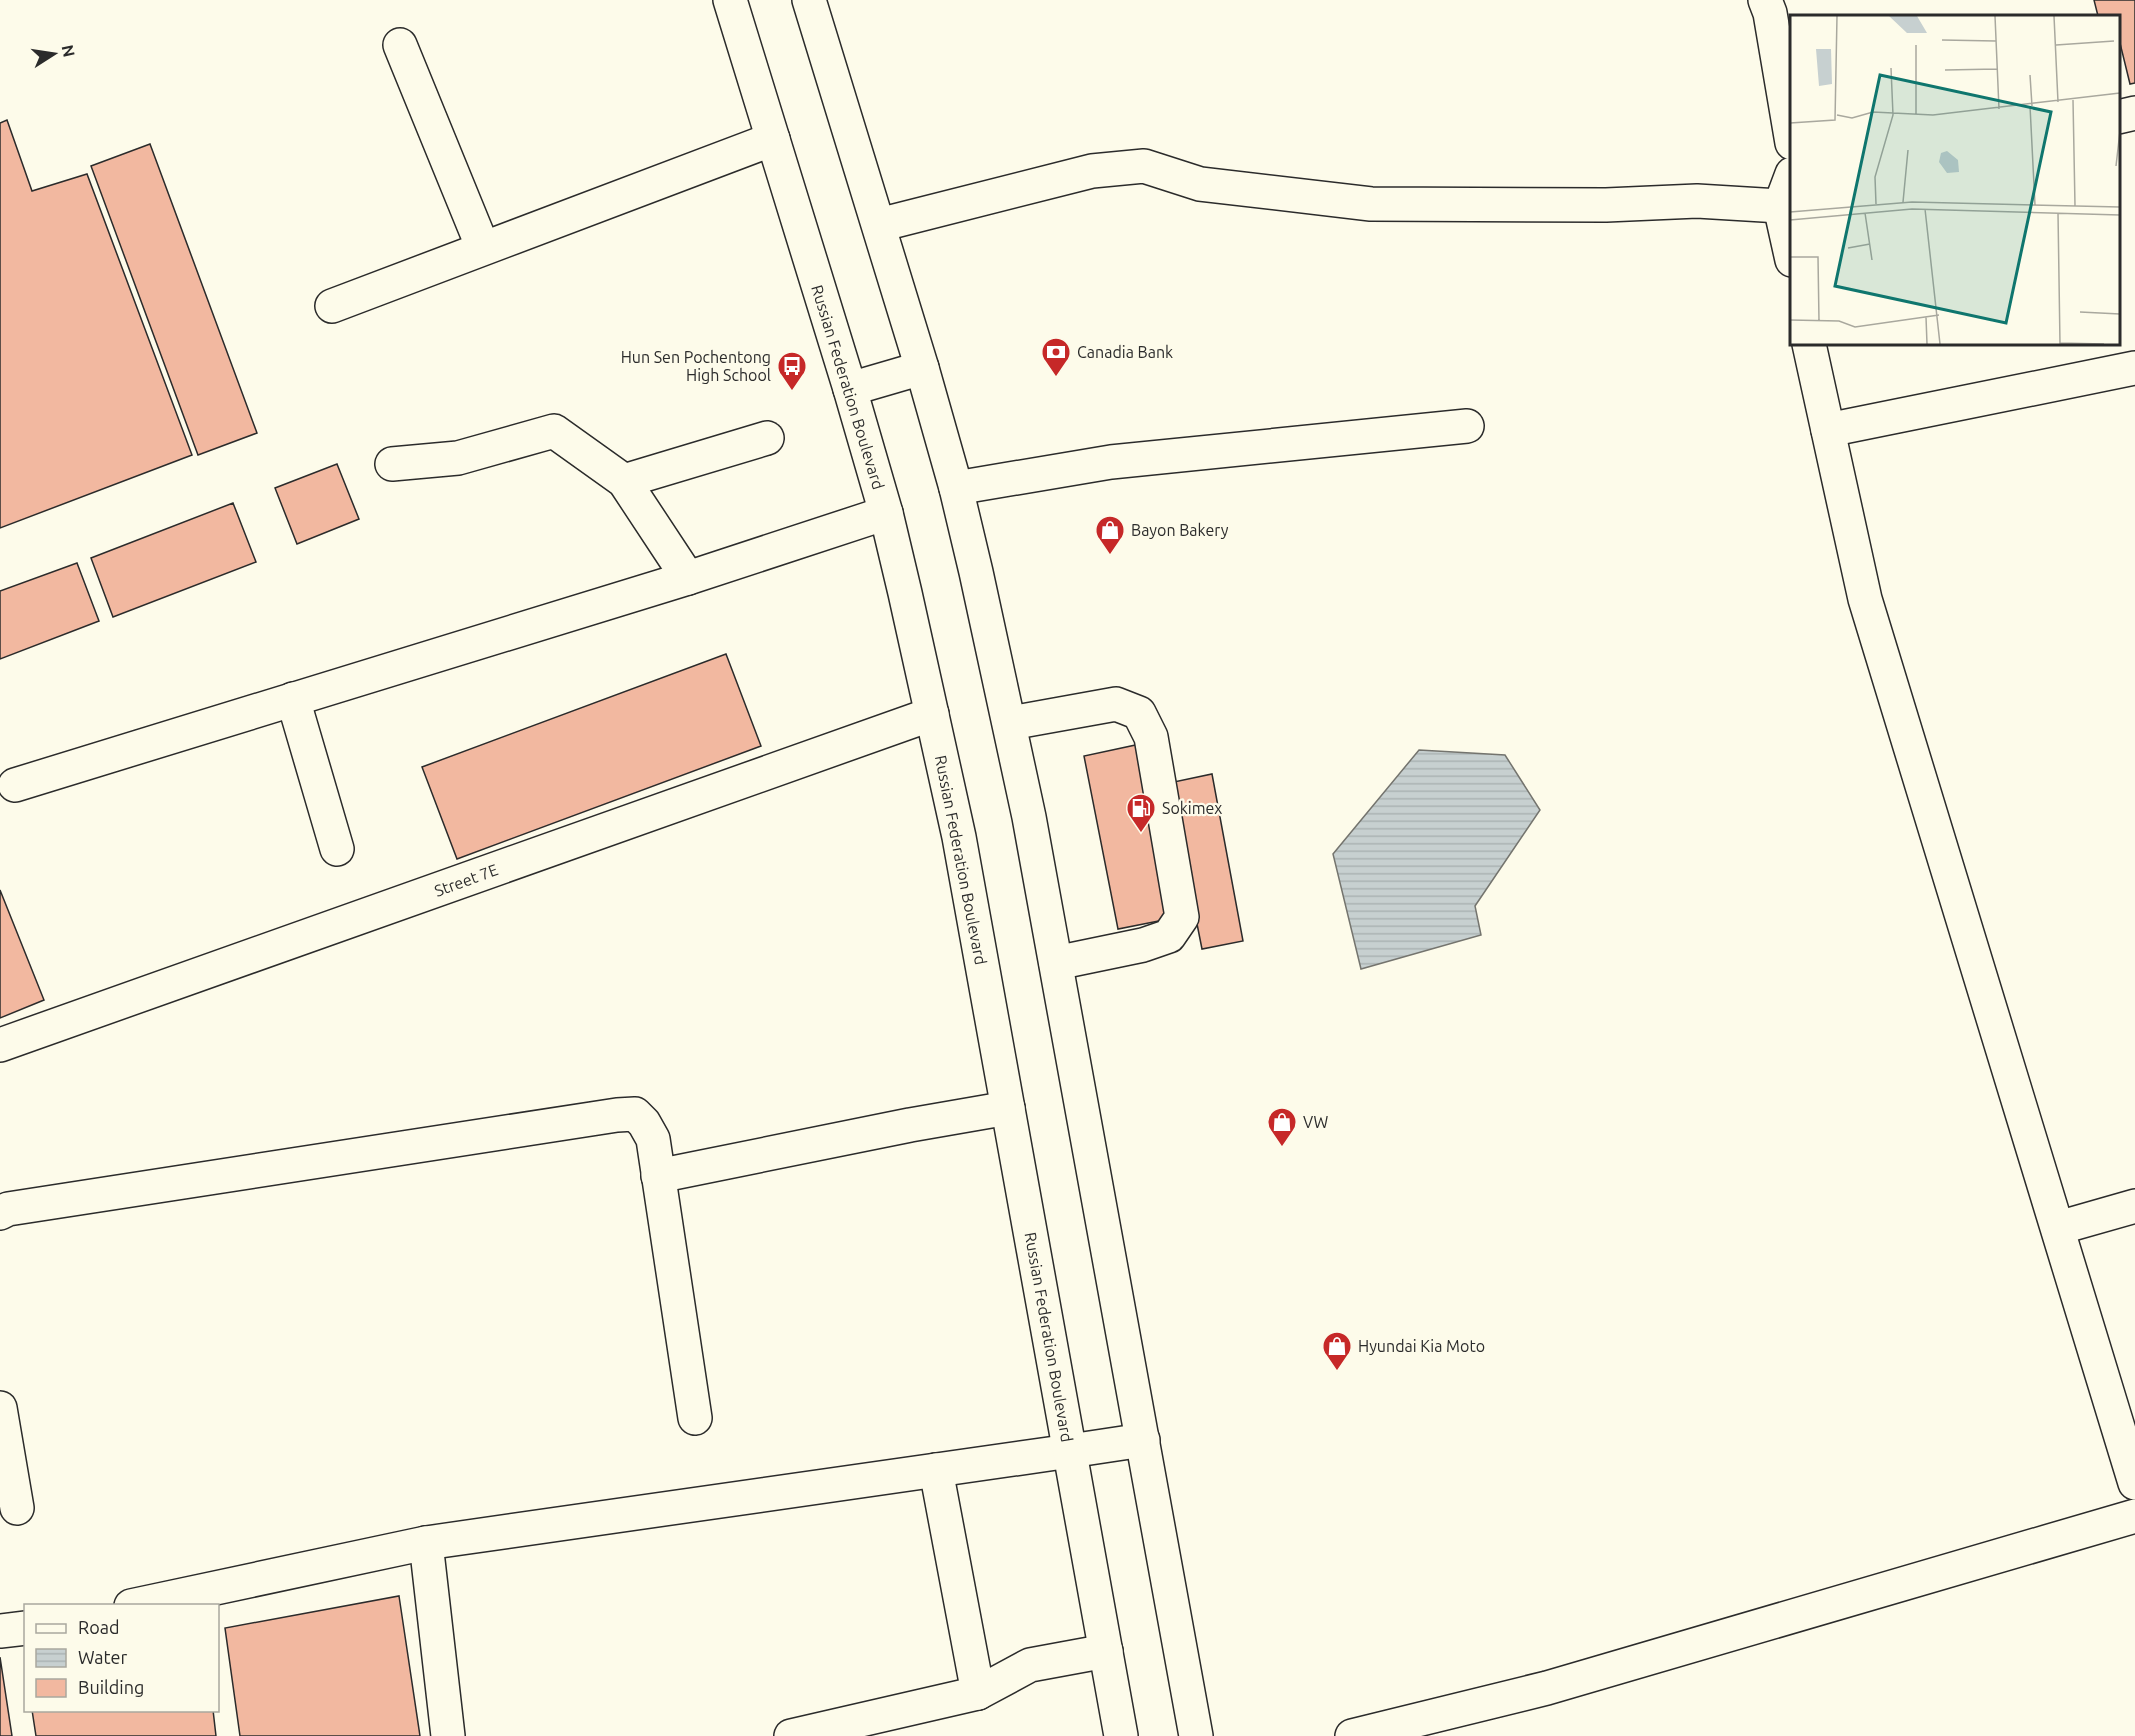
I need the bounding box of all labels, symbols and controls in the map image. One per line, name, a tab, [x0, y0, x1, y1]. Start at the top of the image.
inset map	[1790, 15, 2120, 345]
north arrow	[24, 24, 84, 84]
text: N	[59, 43, 79, 59]
street label: Russian Federation Boulevard	[808, 282, 888, 492]
bank icon: Canadia Bank	[1040, 336, 1072, 378]
place label: Canadia Bank	[1077, 343, 1173, 361]
place label: Hun Sen Pochentong High School	[621, 348, 771, 384]
bus stop icon: Hun Sen Pochentong High School	[776, 350, 808, 392]
shop icon: Bayon Bakery	[1094, 514, 1126, 556]
place label: Bayon Bakery	[1131, 521, 1229, 539]
street label: Russian Federation Boulevard	[932, 754, 990, 966]
fuel station icon: Sokimex	[1125, 792, 1157, 834]
place label: Sokimex	[1162, 799, 1222, 817]
street label: Street 7E	[432, 860, 500, 900]
shop icon: VW	[1266, 1106, 1298, 1148]
place label: VW	[1303, 1113, 1329, 1131]
street label: Russian Federation Boulevard	[1022, 1231, 1076, 1443]
shop icon: Hyundai Kia Moto	[1321, 1330, 1353, 1372]
place label: Hyundai Kia Moto	[1358, 1337, 1485, 1355]
legend	[24, 1604, 219, 1712]
text: Road	[78, 1617, 120, 1637]
text: Water	[78, 1647, 128, 1667]
text: Building	[78, 1677, 144, 1697]

